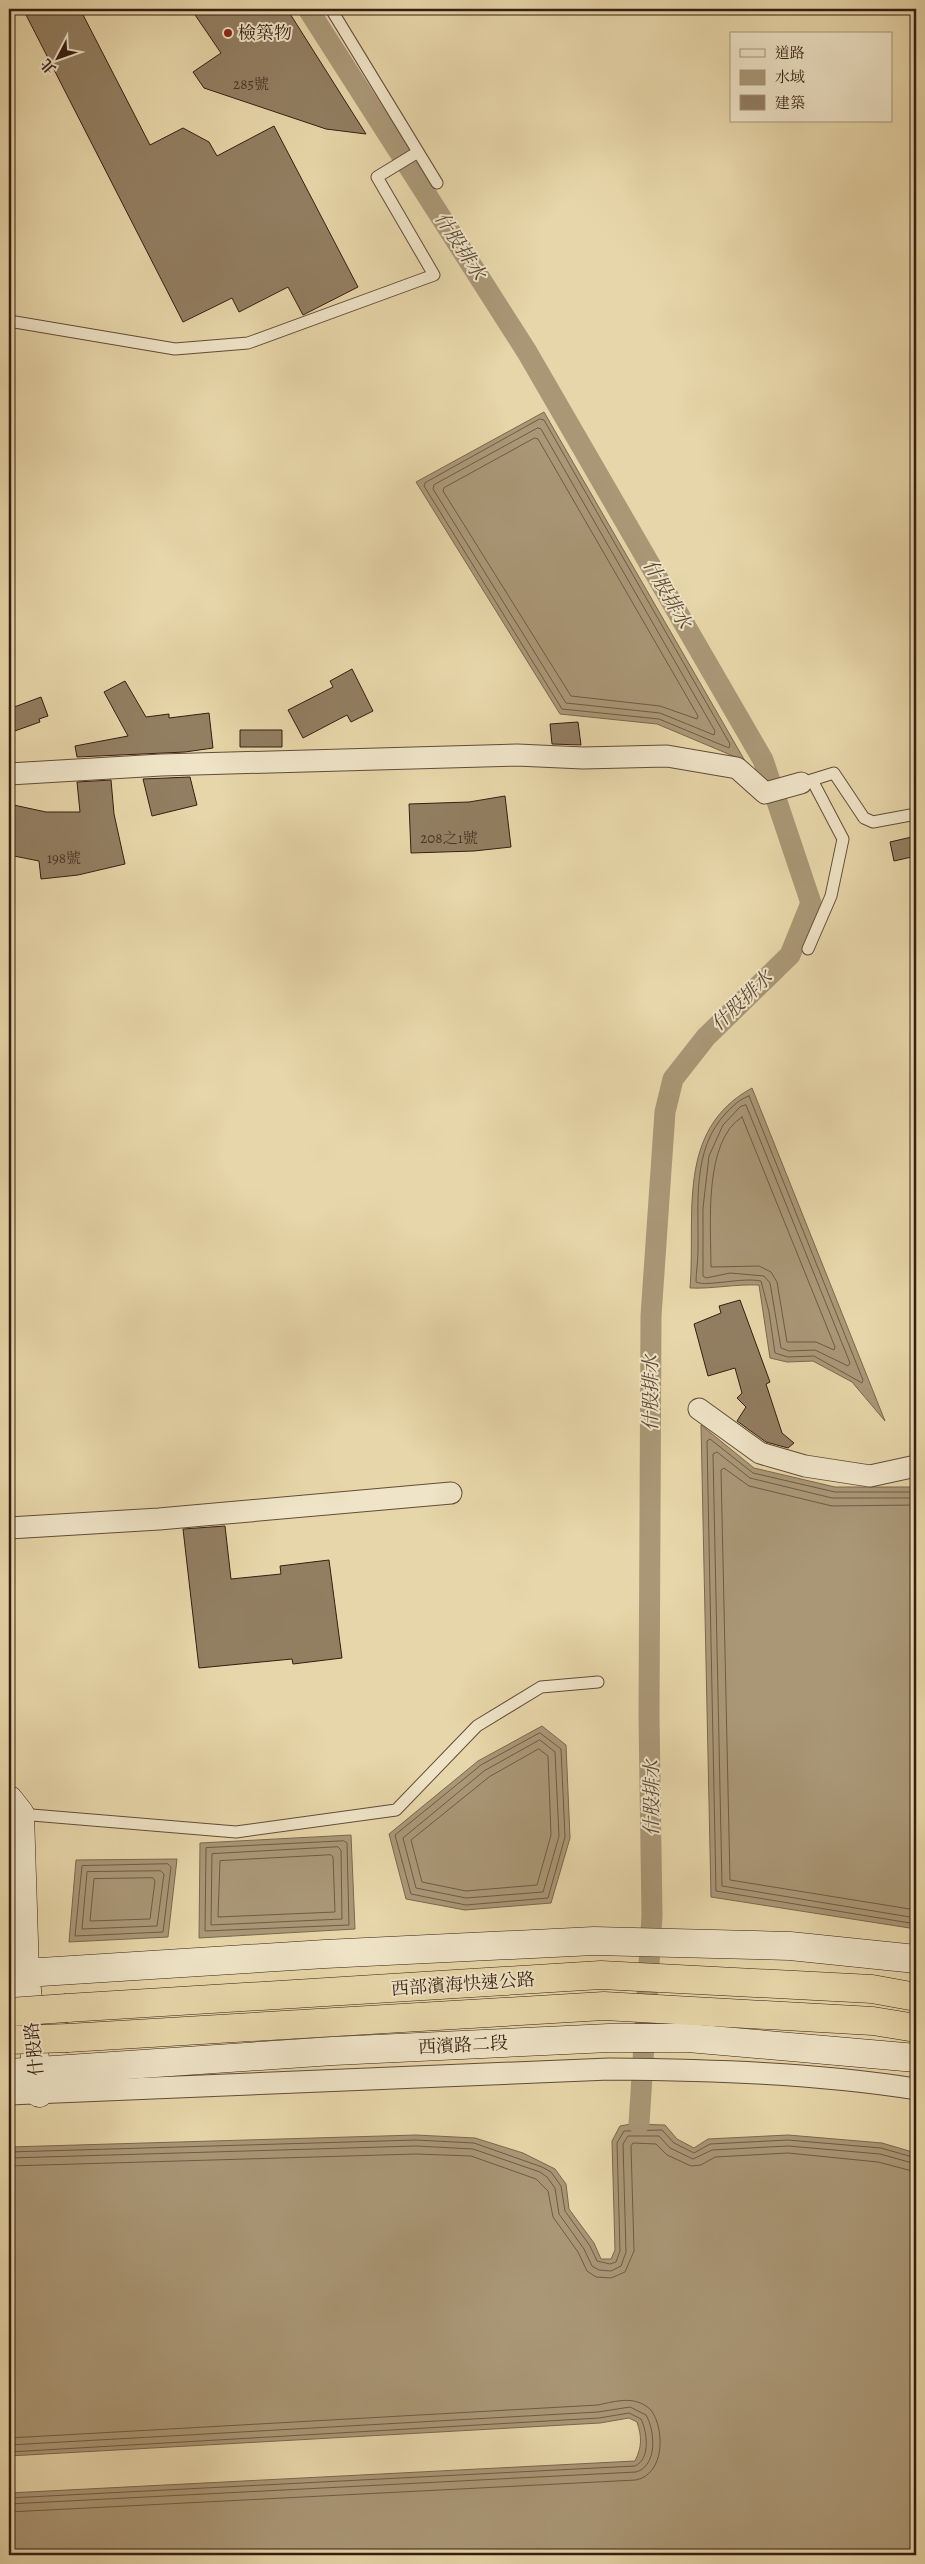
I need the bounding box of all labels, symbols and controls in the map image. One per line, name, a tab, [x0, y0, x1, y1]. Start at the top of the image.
place label: 檢築物	[238, 21, 292, 45]
marker: 檢築物	[222, 27, 234, 39]
north arrow	[32, 32, 82, 82]
legend	[730, 32, 892, 122]
text: 道路	[775, 43, 805, 63]
text: 北	[37, 55, 60, 78]
text: 水域	[775, 67, 805, 87]
house number: 285號	[233, 74, 269, 94]
text: 建築	[775, 93, 805, 113]
water label: 什股排水	[428, 207, 493, 287]
water label: 什股排水	[637, 555, 698, 635]
house number: 208之1號	[420, 828, 478, 848]
house number: 198號	[47, 848, 81, 868]
water label: 什股排水	[706, 964, 780, 1037]
water label: 什股排水	[638, 1353, 664, 1431]
water label: 什股排水	[639, 1758, 665, 1836]
street label: 西部濱海快速公路	[390, 1967, 536, 2001]
street label: 什股路	[19, 2021, 49, 2077]
street label: 西濱路二段	[417, 2031, 509, 2059]

